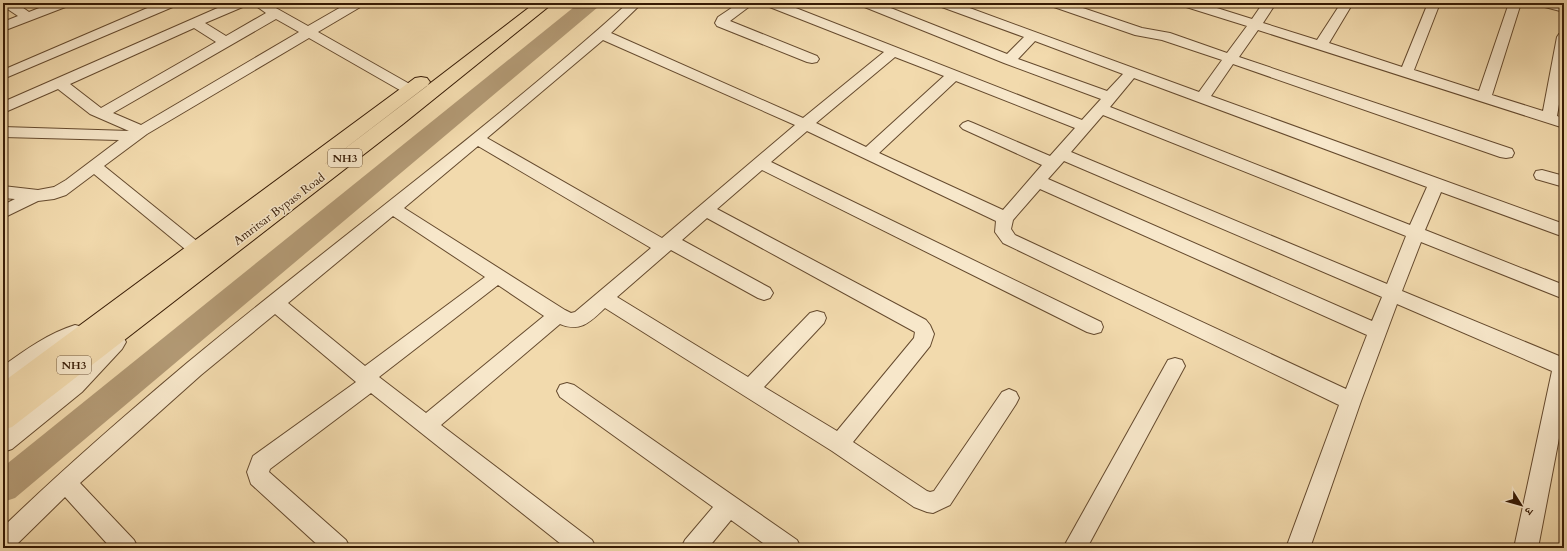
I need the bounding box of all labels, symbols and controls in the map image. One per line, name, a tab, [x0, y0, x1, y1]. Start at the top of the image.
road number: NH3	[328, 149, 362, 167]
street label: Amritsar Bypass Road	[230, 169, 329, 249]
road number: NH3	[57, 356, 91, 374]
north arrow	[1501, 485, 1541, 525]
text: उ	[1520, 503, 1537, 519]

